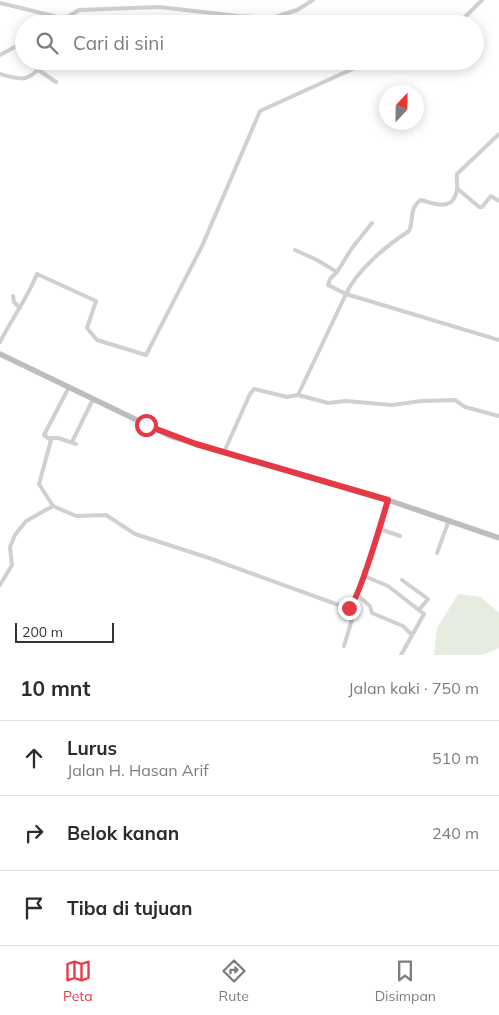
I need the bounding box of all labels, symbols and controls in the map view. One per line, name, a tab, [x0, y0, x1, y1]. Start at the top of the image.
search box	[15, 15, 484, 70]
icon: search	[33, 29, 61, 57]
text: Cari di sini	[73, 31, 164, 55]
north arrow	[379, 85, 424, 130]
route start	[135, 414, 158, 437]
route end	[338, 597, 361, 620]
scale bar	[15, 620, 114, 643]
text: 200 m	[22, 623, 63, 641]
text: 10 mnt	[20, 675, 90, 701]
text: Jalan kaki · 750 m	[348, 678, 479, 698]
text: Lurus	[67, 736, 117, 760]
icon: ahead	[20, 744, 48, 772]
text: 510 m	[432, 748, 479, 768]
text: Jalan H. Hasan Arif	[67, 760, 209, 780]
icon: right	[20, 819, 48, 847]
text: Belok kanan	[67, 821, 179, 845]
text: 240 m	[432, 823, 479, 843]
icon: arrive	[20, 894, 48, 922]
text: Tiba di tujuan	[67, 896, 192, 920]
tab: Peta	[63, 957, 93, 1005]
tab: Rute	[219, 957, 249, 1005]
tab: Disimpan	[375, 957, 436, 1005]

